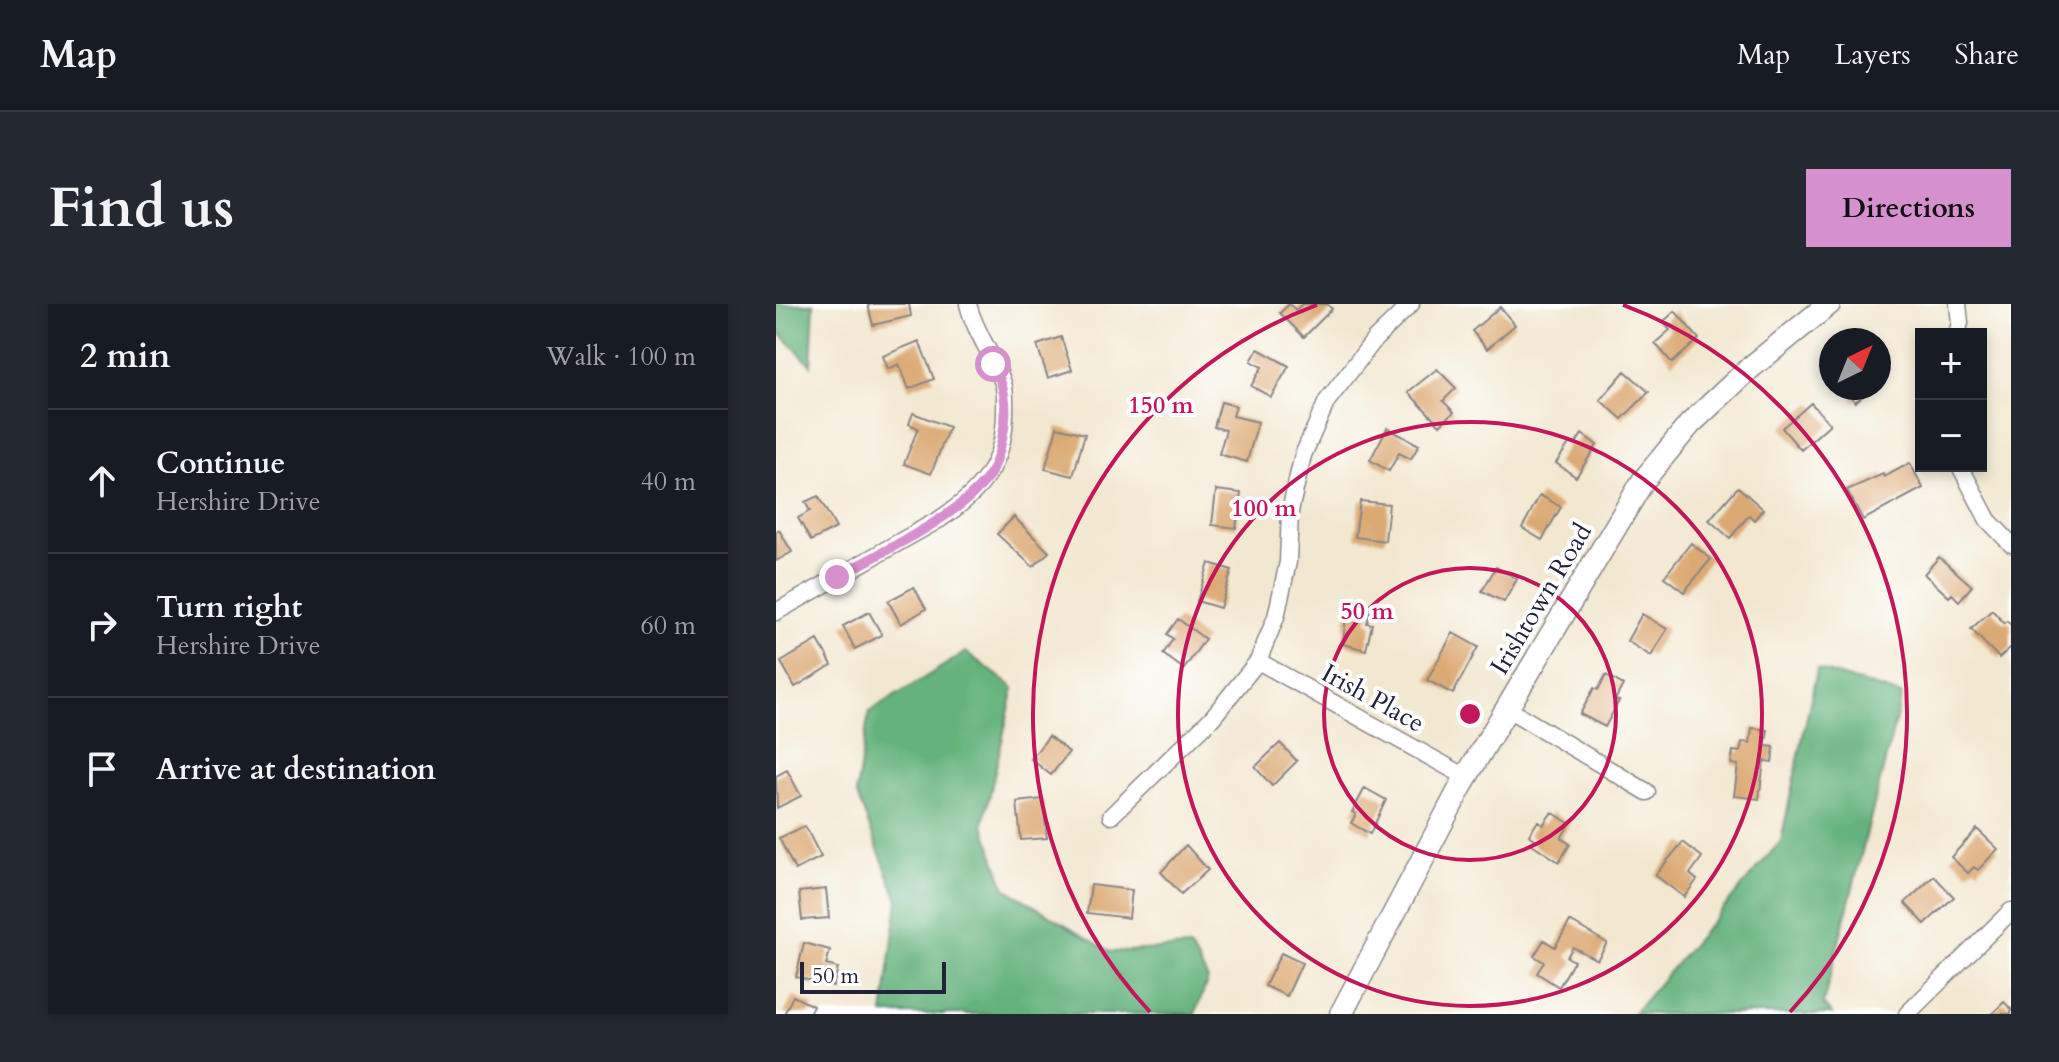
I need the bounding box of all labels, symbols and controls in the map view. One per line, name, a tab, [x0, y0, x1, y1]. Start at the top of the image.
text: Map	[40, 29, 117, 81]
text: Map	[1737, 36, 1790, 74]
text: Layers	[1834, 36, 1911, 74]
text: Share	[1955, 36, 2019, 74]
button: Directions	[1806, 169, 2011, 247]
text: Find us	[48, 171, 234, 246]
north arrow	[1819, 328, 1891, 400]
map controls	[1915, 328, 1987, 472]
button: +	[1915, 328, 1987, 400]
text: 2 min	[80, 333, 171, 379]
text: Walk · 100 m	[546, 339, 696, 374]
route start	[975, 346, 1011, 382]
text: 150 m	[1128, 389, 1195, 422]
button: −	[1915, 400, 1987, 472]
text: Continue	[156, 443, 285, 484]
icon: ahead	[80, 459, 124, 503]
text: 40 m	[640, 464, 696, 499]
text: Hershire Drive	[156, 484, 320, 519]
text: 100 m	[1231, 492, 1298, 525]
street label: Irishtown Road	[1482, 517, 1600, 681]
route end	[819, 559, 855, 595]
text: Turn right	[156, 587, 302, 628]
text: 50 m	[1340, 595, 1394, 628]
icon: right	[80, 603, 124, 647]
text: 60 m	[640, 608, 696, 643]
text: Hershire Drive	[156, 628, 320, 663]
street label: Irish Place	[1315, 655, 1431, 741]
centre of rings	[1456, 700, 1484, 728]
icon: arrive	[80, 747, 124, 791]
text: Arrive at destination	[156, 749, 436, 790]
scale bar	[800, 958, 946, 994]
text: 50 m	[812, 961, 859, 991]

